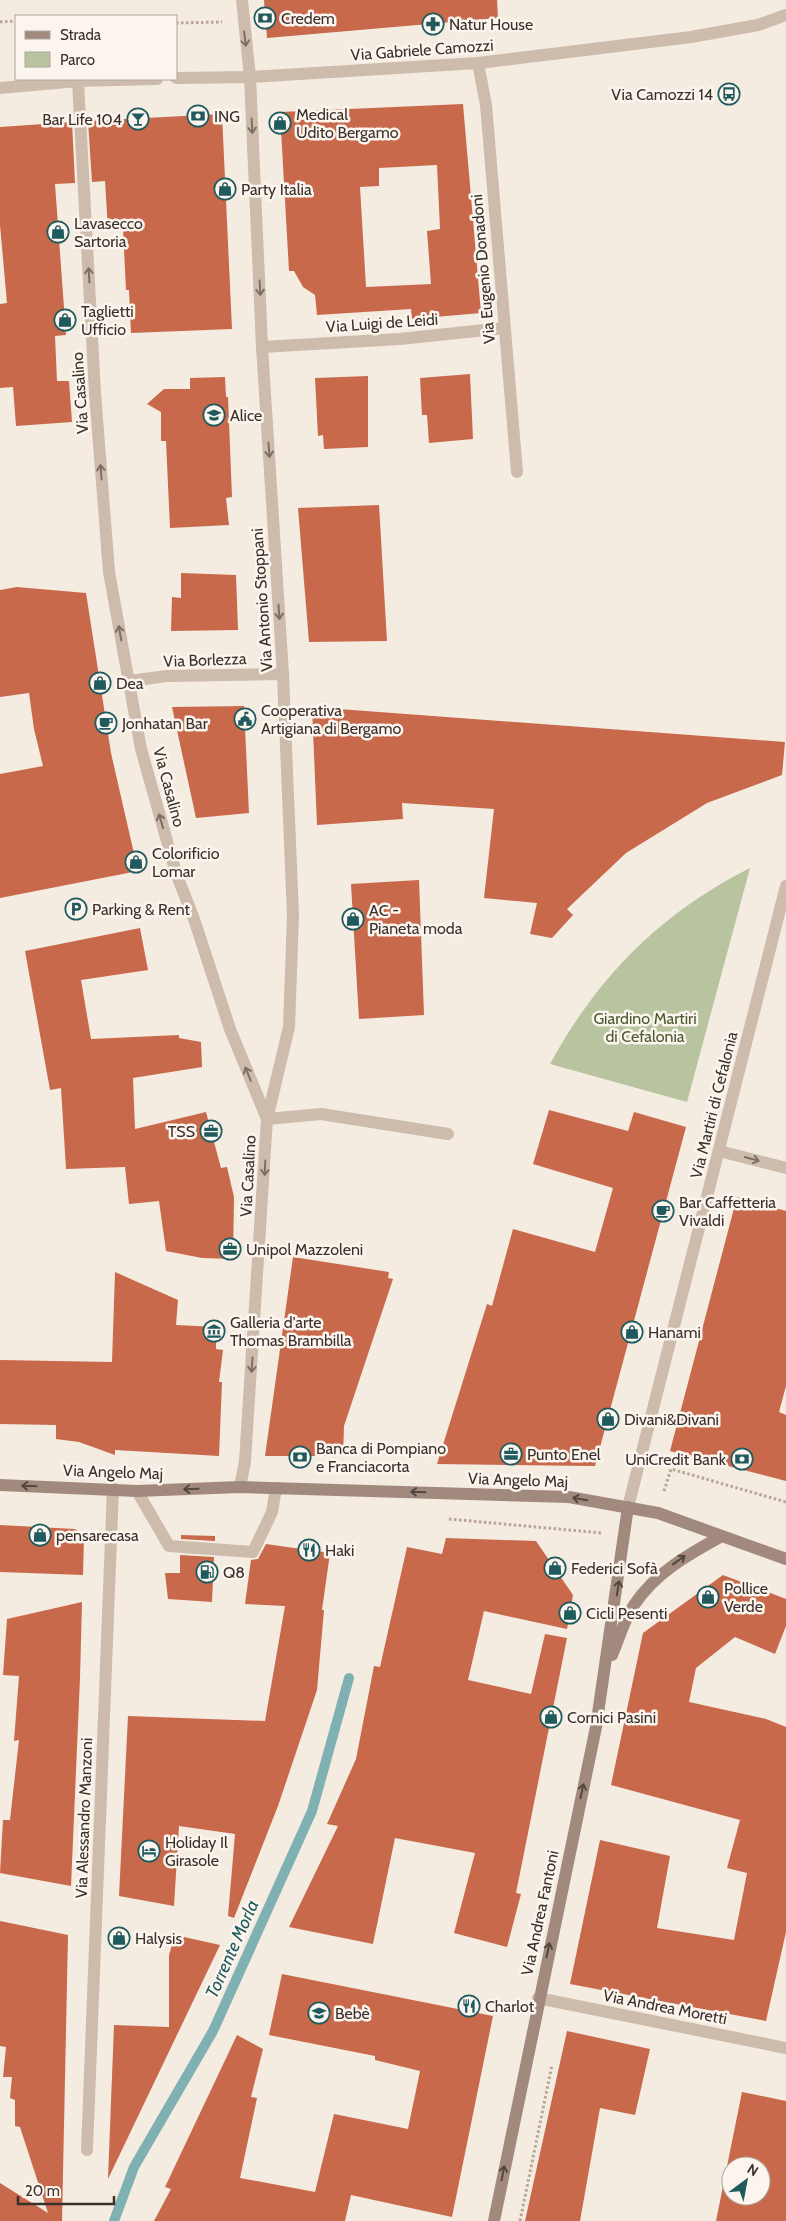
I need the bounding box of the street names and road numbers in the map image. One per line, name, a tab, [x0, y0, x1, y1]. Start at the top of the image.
street label: Via Gabriele Camozzi	[350, 36, 494, 64]
street label: Via Eugenio Donadoni	[467, 193, 499, 345]
street label: Via Luigi de Leidi	[325, 310, 439, 336]
street label: Via Casalino	[68, 351, 92, 435]
street label: Via Antonio Stoppani	[248, 528, 276, 672]
street label: Via Borlezza	[163, 649, 247, 671]
street label: Via Casalino	[149, 745, 189, 829]
street label: Via Martiri di Cefalonia	[687, 1029, 742, 1180]
street label: Via Casalino	[236, 1134, 260, 1217]
street label: Via Angelo Maj	[63, 1461, 163, 1483]
street label: Via Angelo Maj	[468, 1469, 568, 1491]
street label: Via Alessandro Manzoni	[72, 1737, 96, 1899]
street label: Via Andrea Fantoni	[517, 1849, 563, 1977]
street label: Via Andrea Moretti	[601, 1986, 729, 2028]

